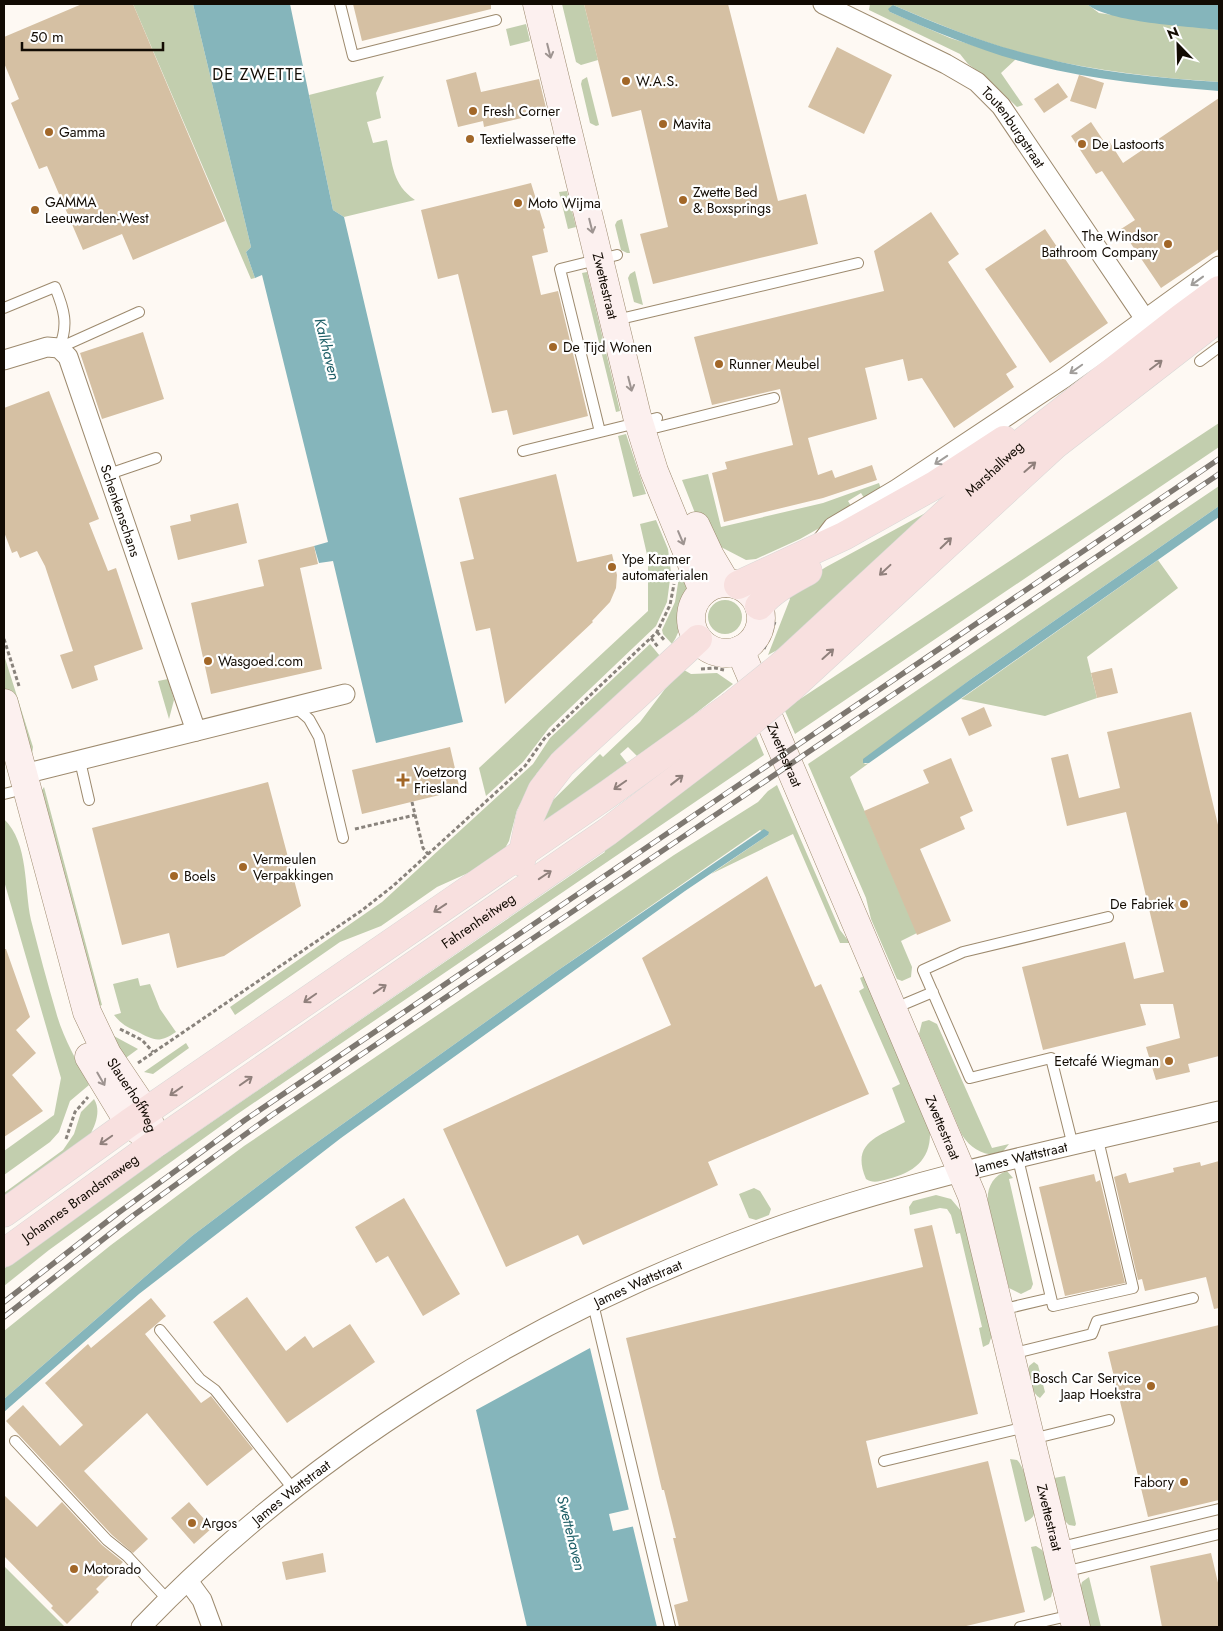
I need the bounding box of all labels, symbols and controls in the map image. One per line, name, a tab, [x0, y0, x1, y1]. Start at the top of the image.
scale bar	[22, 20, 164, 52]
north arrow	[1153, 20, 1203, 70]
text: N	[1164, 22, 1182, 44]
text: 50 m	[30, 26, 64, 48]
one-way arrow	[544, 43, 554, 59]
district label: DE ZWETTE	[212, 63, 304, 86]
place label: W.A.S.	[636, 71, 678, 91]
marker: W.A.S.	[620, 75, 632, 87]
street label: Toutenburgstraat	[977, 82, 1050, 172]
place label: Fresh Corner	[483, 101, 560, 121]
marker: Fresh Corner	[467, 105, 479, 117]
place label: Mavita	[673, 114, 711, 134]
marker: Mavita	[657, 118, 669, 130]
place label: Gamma	[59, 122, 105, 142]
marker: Gamma	[43, 126, 55, 138]
place label: Textielwasserette	[480, 129, 576, 149]
marker: Textielwasserette	[464, 133, 476, 145]
place label: De Lastoorts	[1092, 134, 1164, 154]
marker: De Lastoorts	[1076, 138, 1088, 150]
place label: Zwette Bed & Boxsprings	[693, 182, 771, 218]
place label: GAMMA Leeuwarden-West	[45, 192, 149, 228]
place label: Moto Wijma	[528, 193, 601, 213]
marker: Zwette Bed & Boxsprings	[677, 194, 689, 206]
marker: Moto Wijma	[512, 197, 524, 209]
marker: GAMMA Leeuwarden-West	[29, 204, 41, 216]
one-way arrow	[587, 218, 596, 234]
place label: The Windsor Bathroom Company	[1041, 226, 1159, 262]
marker: The Windsor Bathroom Company	[1162, 238, 1174, 250]
street label: Zwettestraat	[588, 250, 623, 322]
one-way arrow	[1190, 276, 1204, 286]
water label: Kalkhaven	[309, 316, 345, 382]
place label: De Tijd Wonen	[563, 337, 652, 357]
marker: De Tijd Wonen	[547, 341, 559, 353]
place label: Runner Meubel	[729, 354, 819, 374]
marker: Runner Meubel	[713, 358, 725, 370]
one-way arrow	[1149, 360, 1163, 370]
one-way arrow	[1069, 364, 1083, 374]
one-way arrow	[626, 375, 635, 391]
street label: Marshallweg	[960, 436, 1028, 501]
one-way arrow	[934, 455, 948, 465]
street label: Schenkenschans	[95, 462, 146, 560]
one-way arrow	[1023, 462, 1036, 473]
one-way arrow	[677, 530, 687, 545]
one-way arrow	[940, 537, 953, 549]
place label: Ype Kramer automaterialen	[622, 549, 708, 585]
marker: Ype Kramer automaterialen	[606, 561, 618, 573]
one-way arrow	[878, 564, 891, 576]
one-way arrow	[821, 649, 834, 660]
place label: Wasgoed.com	[218, 651, 303, 671]
marker: Wasgoed.com	[202, 655, 214, 667]
street label: Zwettestraat	[762, 720, 807, 791]
place label: Voetzorg Friesland	[414, 762, 467, 798]
marker: Voetzorg Friesland	[396, 773, 410, 787]
one-way arrow	[670, 775, 683, 786]
one-way arrow	[614, 780, 628, 790]
place label: Vermeulen Verpakkingen	[253, 849, 334, 885]
marker: Vermeulen Verpakkingen	[237, 861, 249, 873]
place label: Boels	[184, 866, 216, 886]
marker: Boels	[168, 870, 180, 882]
one-way arrow	[538, 870, 552, 880]
street label: Fahrenheitweg	[437, 888, 519, 953]
place label: De Fabriek	[1110, 894, 1175, 914]
marker: De Fabriek	[1178, 898, 1190, 910]
one-way arrow	[434, 903, 448, 913]
one-way arrow	[373, 984, 387, 994]
one-way arrow	[303, 993, 317, 1003]
place label: Eetcafé Wiegman	[1054, 1051, 1159, 1071]
street label: Slauerhoffweg	[102, 1054, 162, 1135]
marker: Eetcafé Wiegman	[1163, 1055, 1175, 1067]
one-way arrow	[97, 1071, 107, 1085]
one-way arrow	[239, 1076, 253, 1086]
one-way arrow	[169, 1085, 183, 1096]
street label: Zwettestraat	[920, 1092, 966, 1164]
one-way arrow	[100, 1134, 113, 1145]
street label: James Wattstraat	[971, 1136, 1070, 1179]
street label: Johannes Brandsmaweg	[16, 1149, 142, 1248]
street label: James Wattstraat	[589, 1254, 686, 1313]
place label: Bosch Car Service Jaap Hoekstra	[1033, 1368, 1141, 1404]
marker: Bosch Car Service Jaap Hoekstra	[1145, 1380, 1157, 1392]
street label: James Wattstraat	[246, 1455, 335, 1531]
place label: Fabory	[1134, 1472, 1175, 1492]
marker: Fabory	[1178, 1476, 1190, 1488]
street label: Zwettestraat	[1032, 1482, 1067, 1554]
water label: Swettehaven	[551, 1493, 591, 1573]
place label: Argos	[202, 1513, 237, 1533]
marker: Argos	[186, 1517, 198, 1529]
place label: Motorado	[84, 1559, 142, 1579]
marker: Motorado	[68, 1563, 80, 1575]

